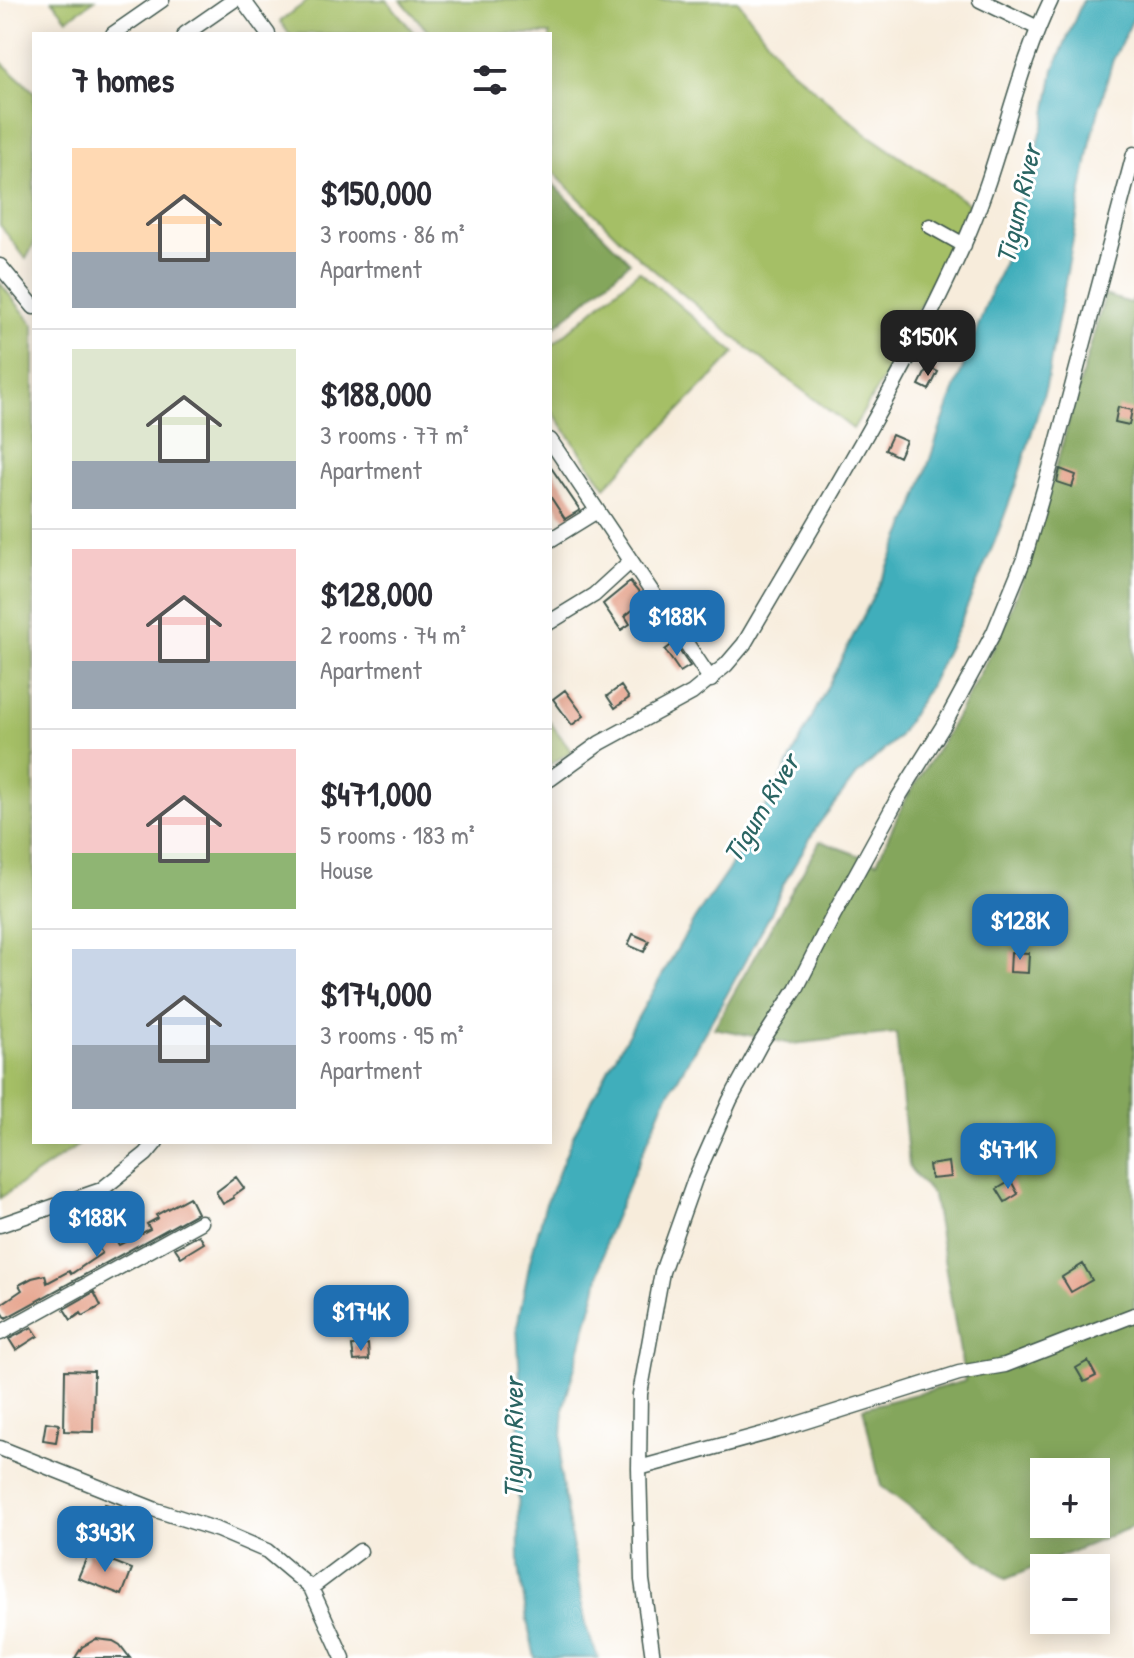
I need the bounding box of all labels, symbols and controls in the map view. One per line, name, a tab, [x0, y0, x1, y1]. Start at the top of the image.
text: 7 homes	[72, 57, 174, 103]
icon: filters	[468, 58, 512, 102]
water label: Tigum River	[986, 138, 1051, 267]
text: $150,000	[320, 170, 432, 216]
icon: home	[136, 180, 232, 276]
text: 3 rooms · 86 m²	[320, 216, 465, 251]
text: Apartment	[320, 251, 422, 286]
pin: $150K	[872, 310, 984, 378]
text: $150K	[899, 318, 957, 353]
text: $188,000	[320, 371, 432, 417]
icon: home	[136, 381, 232, 477]
text: 3 rooms · 77 m²	[320, 417, 469, 452]
text: Apartment	[320, 452, 422, 487]
text: $128,000	[320, 571, 433, 617]
icon: home	[136, 581, 232, 677]
pin: $188K	[621, 590, 733, 658]
text: $188K	[648, 598, 706, 633]
text: 2 rooms · 74 m²	[320, 617, 466, 652]
text: Apartment	[320, 652, 422, 687]
water label: Tigum River	[714, 744, 810, 869]
text: $471,000	[320, 771, 432, 817]
icon: home	[136, 781, 232, 877]
text: 5 rooms · 183 m²	[320, 817, 475, 852]
text: House	[320, 852, 373, 887]
pin: $128K	[964, 894, 1076, 962]
text: $128K	[990, 902, 1050, 937]
text: $174,000	[320, 971, 432, 1017]
icon: home	[136, 981, 232, 1077]
text: 3 rooms · 95 m²	[320, 1017, 464, 1052]
text: Apartment	[320, 1052, 422, 1087]
pin: $471K	[952, 1123, 1064, 1191]
text: $471K	[979, 1131, 1037, 1166]
pin: $188K	[41, 1191, 153, 1259]
text: $188K	[68, 1199, 126, 1234]
pin: $174K	[305, 1285, 417, 1353]
text: $174K	[332, 1293, 390, 1328]
water label: Tigum River	[494, 1374, 532, 1498]
map controls	[1030, 1458, 1110, 1634]
button: +	[1030, 1458, 1110, 1538]
pin: $343K	[49, 1506, 161, 1574]
text: $343K	[75, 1514, 135, 1549]
button: −	[1030, 1554, 1110, 1634]

